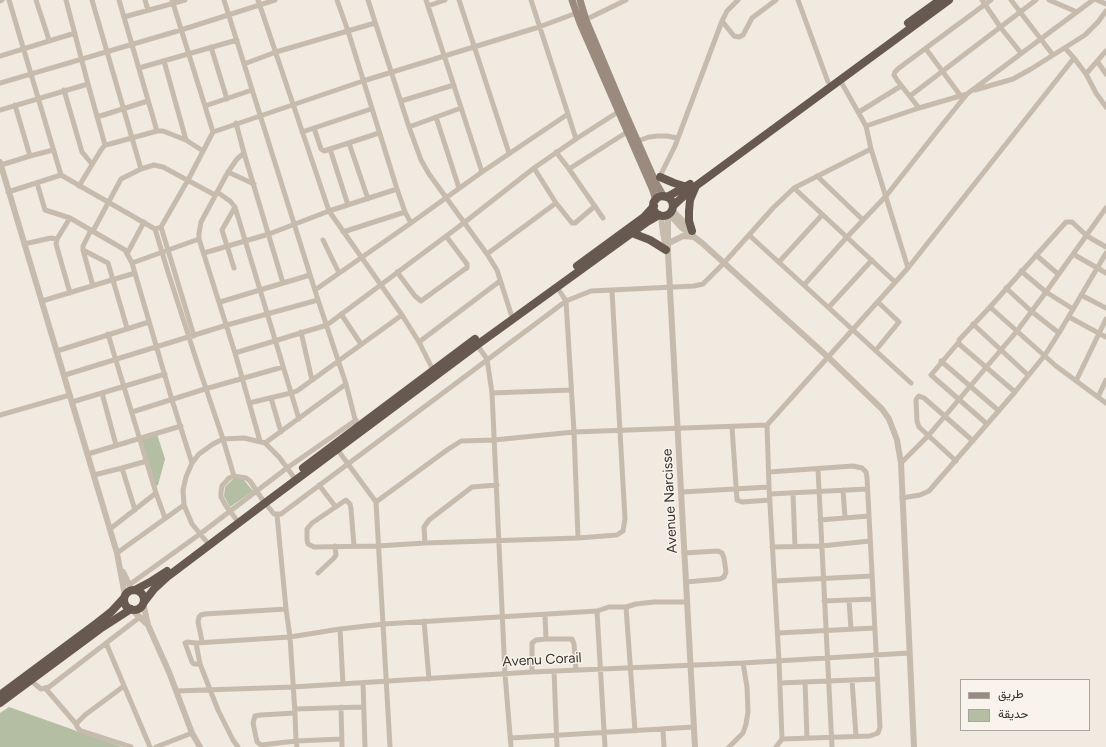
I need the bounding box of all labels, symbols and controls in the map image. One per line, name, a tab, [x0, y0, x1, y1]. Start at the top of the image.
street label: Avenue Narcisse	[659, 448, 681, 554]
street label: Avenu Corail	[502, 650, 582, 670]
legend	[960, 679, 1090, 731]
text: طريق	[998, 687, 1023, 701]
text: حديقة	[998, 707, 1028, 721]

